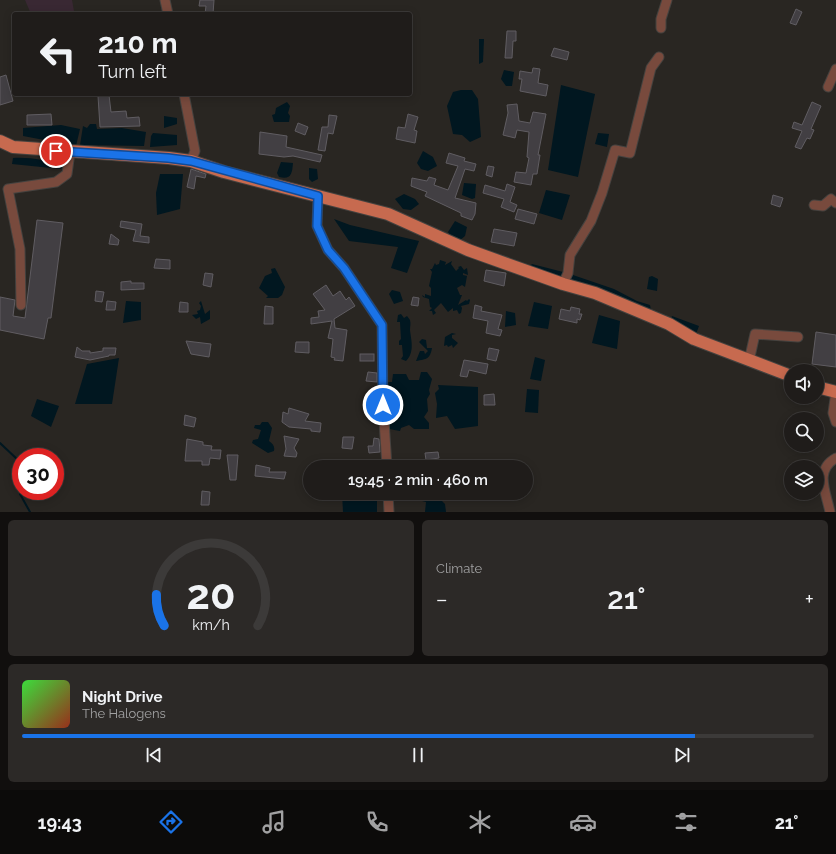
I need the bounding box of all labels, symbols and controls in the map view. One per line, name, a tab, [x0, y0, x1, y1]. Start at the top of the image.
text: 210 m	[98, 27, 178, 60]
icon: left	[32, 28, 84, 80]
text: Turn left	[98, 61, 167, 82]
pin	[39, 134, 73, 168]
icon: arrive	[45, 140, 67, 162]
map controls	[784, 364, 824, 500]
button: sound	[784, 364, 824, 404]
position arrow	[362, 384, 404, 426]
button: search	[784, 412, 824, 452]
speed limit sign: 30	[12, 448, 64, 500]
button: layers	[784, 460, 824, 500]
text: 19:45 · 2 min · 460 m	[348, 471, 488, 489]
text: Climate	[436, 561, 482, 576]
text: 20	[187, 570, 235, 619]
text: 21°	[607, 581, 646, 616]
text: −	[436, 586, 448, 612]
text: +	[805, 586, 814, 612]
text: km/h	[192, 617, 230, 633]
text: Night Drive	[82, 688, 162, 706]
text: The Halogens	[82, 706, 166, 721]
icon: previous	[143, 744, 165, 766]
icon: pause	[407, 744, 429, 766]
icon: next	[671, 744, 693, 766]
icon: directions	[157, 808, 185, 836]
icon: music	[260, 808, 288, 836]
icon: phone	[363, 808, 391, 836]
icon: climate	[466, 808, 494, 836]
icon: car	[569, 808, 597, 836]
icon: filters	[672, 808, 700, 836]
text: 19:43	[37, 812, 82, 833]
text: 21°	[775, 812, 798, 833]

